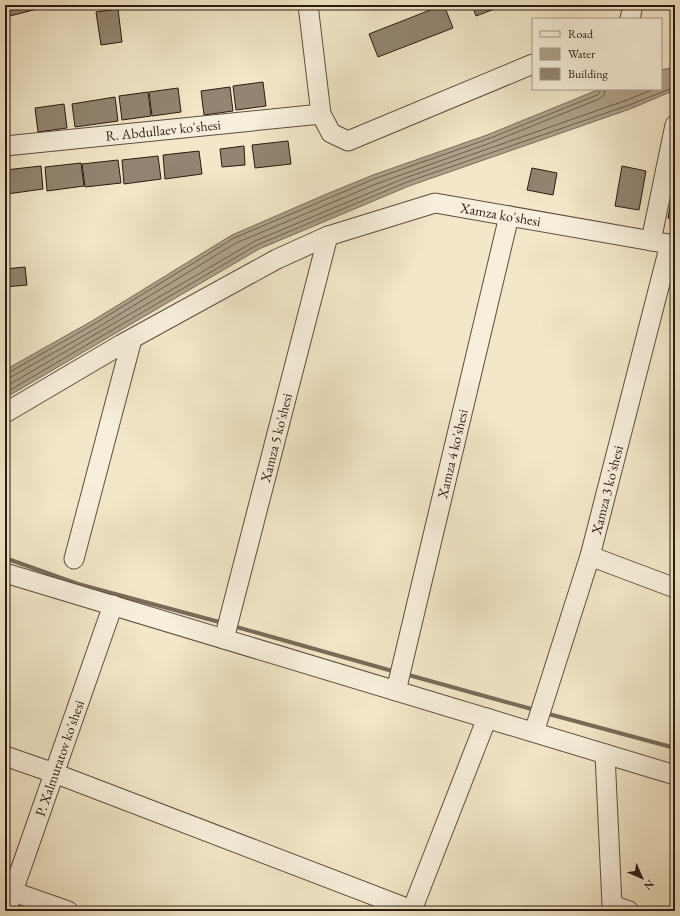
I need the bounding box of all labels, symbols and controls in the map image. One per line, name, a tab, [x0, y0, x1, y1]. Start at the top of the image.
legend	[532, 18, 662, 90]
text: Road	[568, 26, 594, 42]
text: Water	[568, 46, 595, 62]
text: Building	[568, 66, 609, 82]
street label: R. Abdullaev ko'shesi	[105, 115, 222, 145]
street label: Xamza ko'shesi	[458, 198, 543, 230]
street label: Xamza 5 ko'shesi	[256, 391, 296, 485]
street label: Xamza 4 ko'shesi	[433, 407, 472, 501]
street label: Xamza 3 ko'shesi	[587, 443, 627, 537]
street label: P. Xalmuratov ko'shesi	[31, 697, 88, 819]
north arrow	[622, 858, 662, 898]
text: N	[641, 877, 657, 893]

